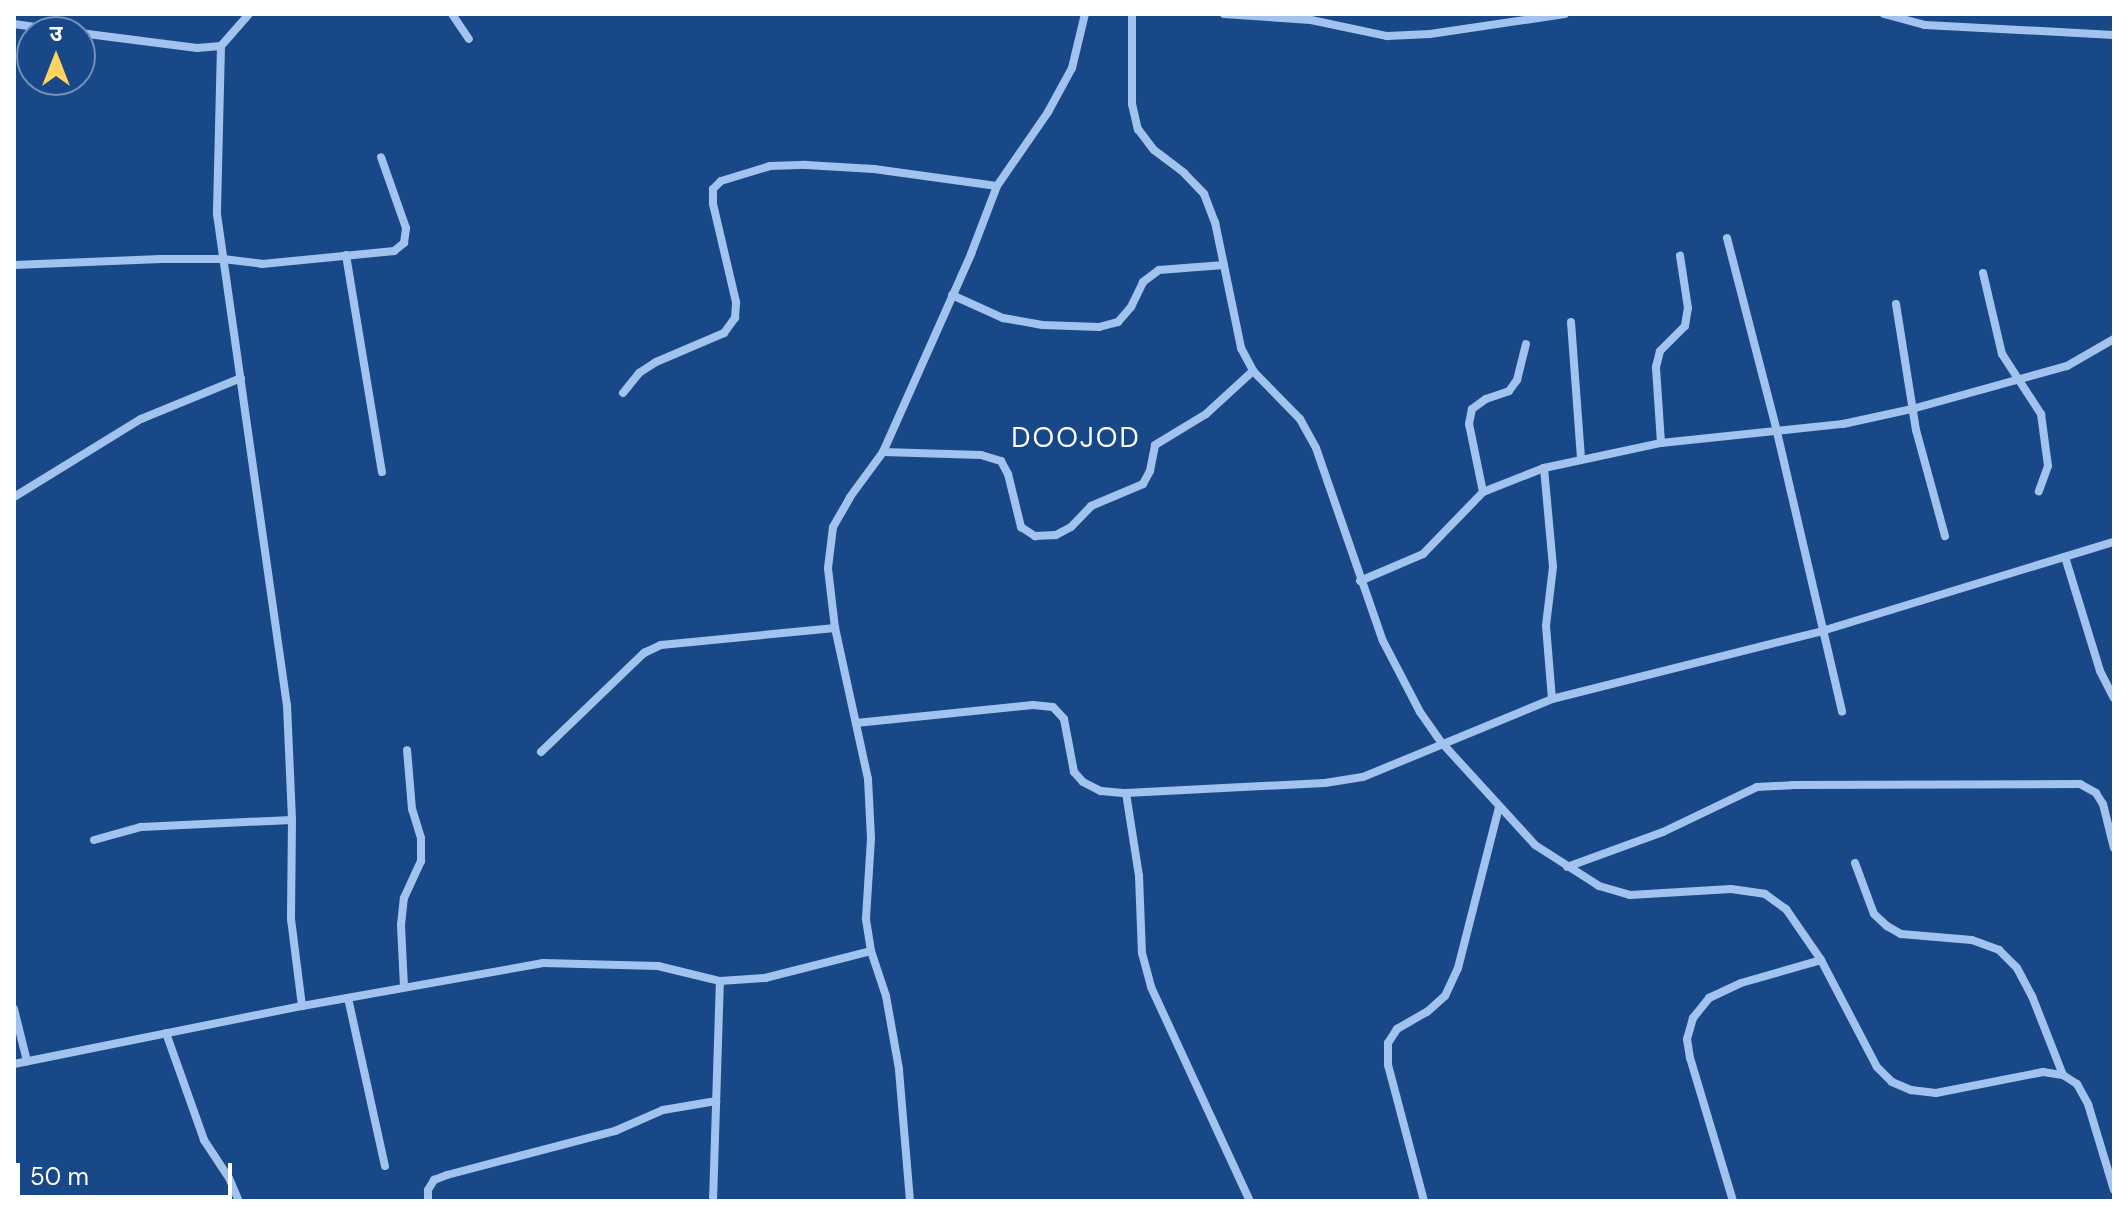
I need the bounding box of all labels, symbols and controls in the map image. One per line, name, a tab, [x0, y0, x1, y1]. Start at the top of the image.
north arrow	[16, 16, 96, 96]
text: उ	[50, 19, 62, 48]
district label: DOOJOD	[1011, 421, 1141, 455]
scale bar	[20, 1147, 236, 1197]
text: 50 m	[30, 1161, 89, 1192]

